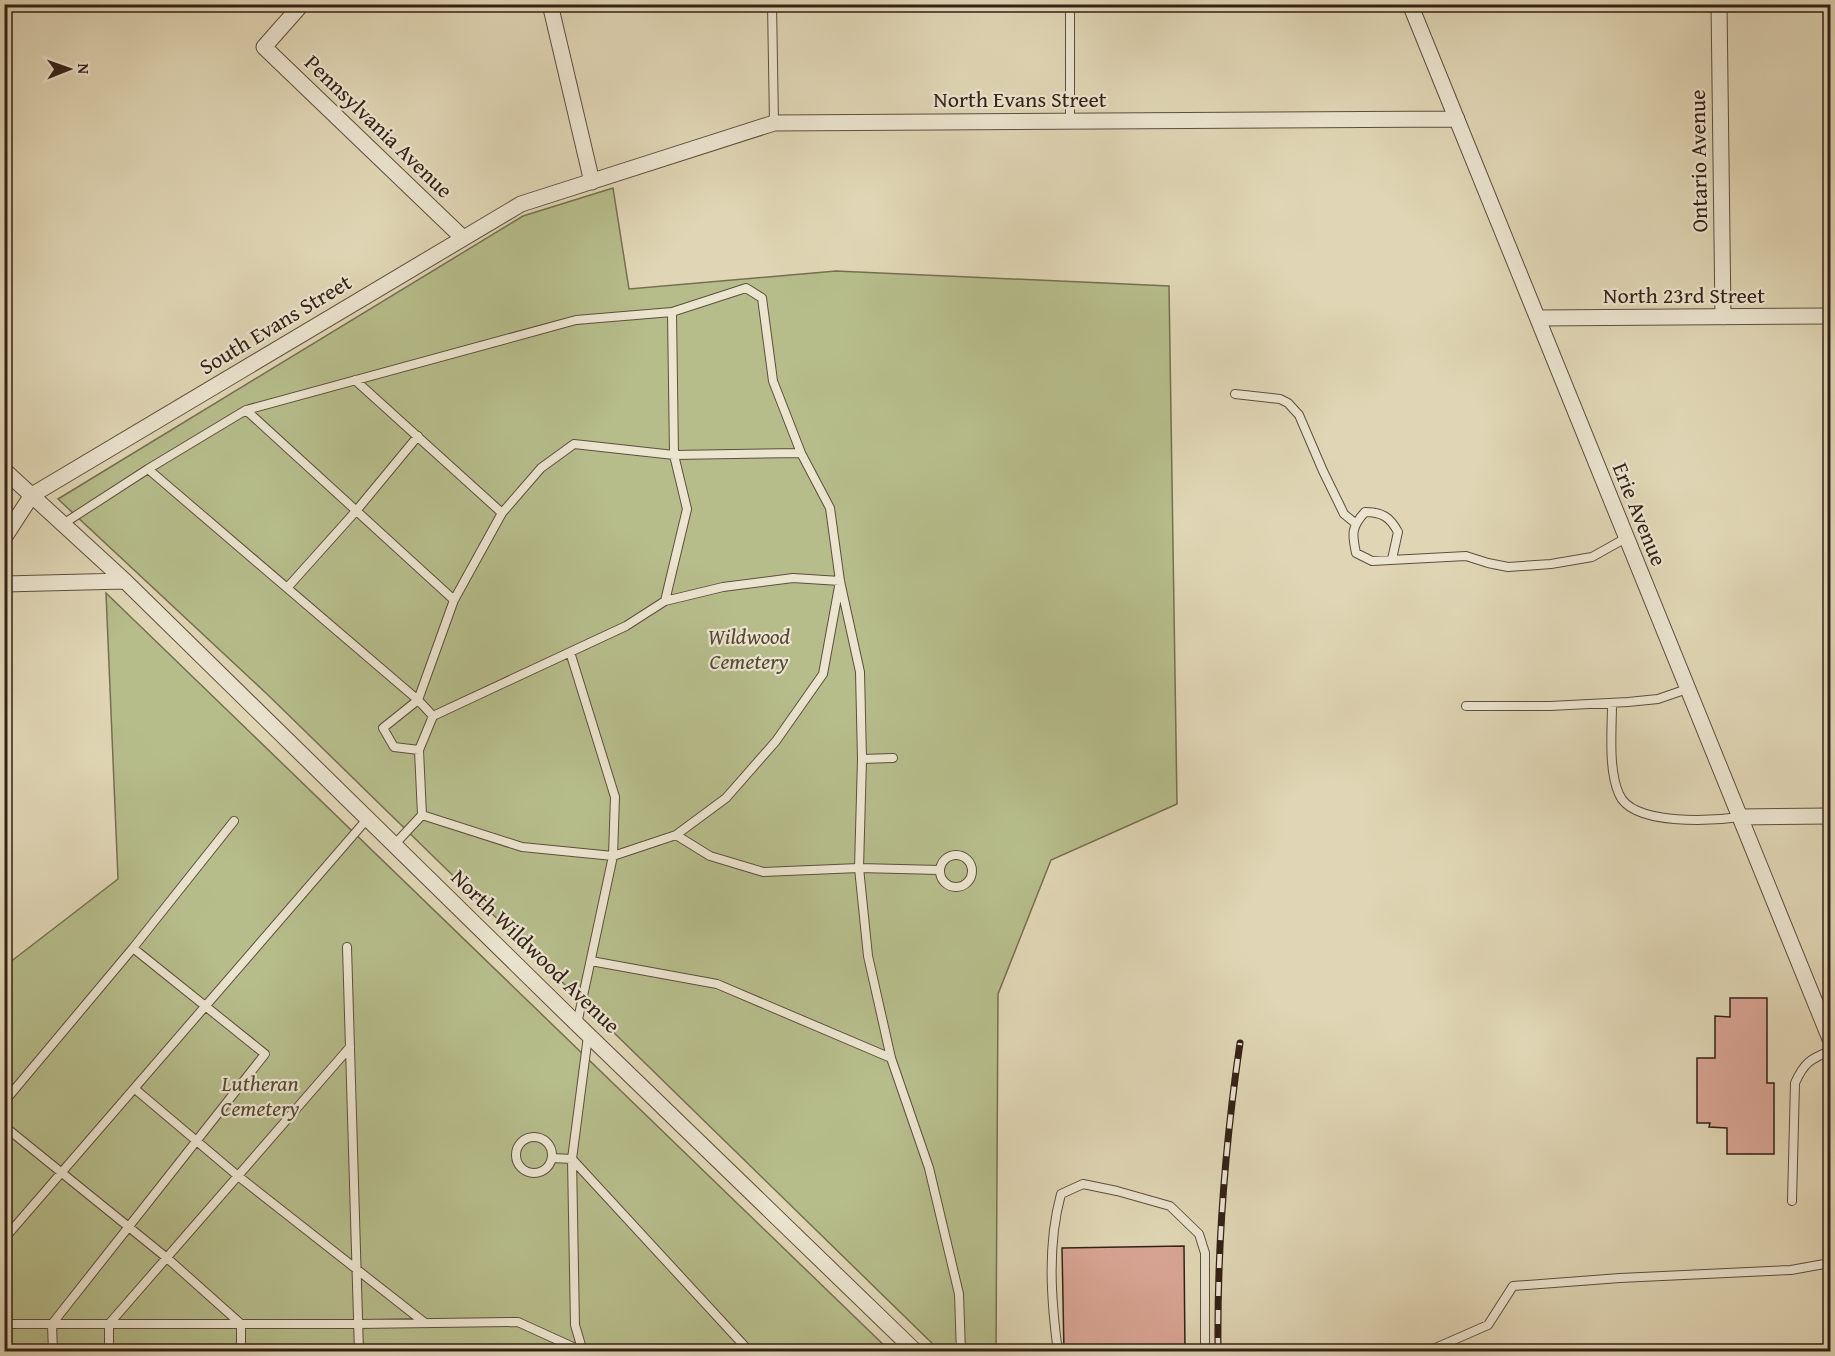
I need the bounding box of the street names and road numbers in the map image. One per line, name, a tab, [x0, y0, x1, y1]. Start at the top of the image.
street label: Pennsylvania Avenue	[298, 47, 460, 205]
street label: North Evans Street	[933, 83, 1107, 115]
street label: Ontario Avenue	[1681, 89, 1715, 233]
street label: South Evans Street	[193, 266, 357, 382]
street label: North 23rd Street	[1603, 279, 1765, 311]
street label: Erie Avenue	[1605, 457, 1675, 571]
street label: North Wildwood Avenue	[444, 862, 628, 1040]

